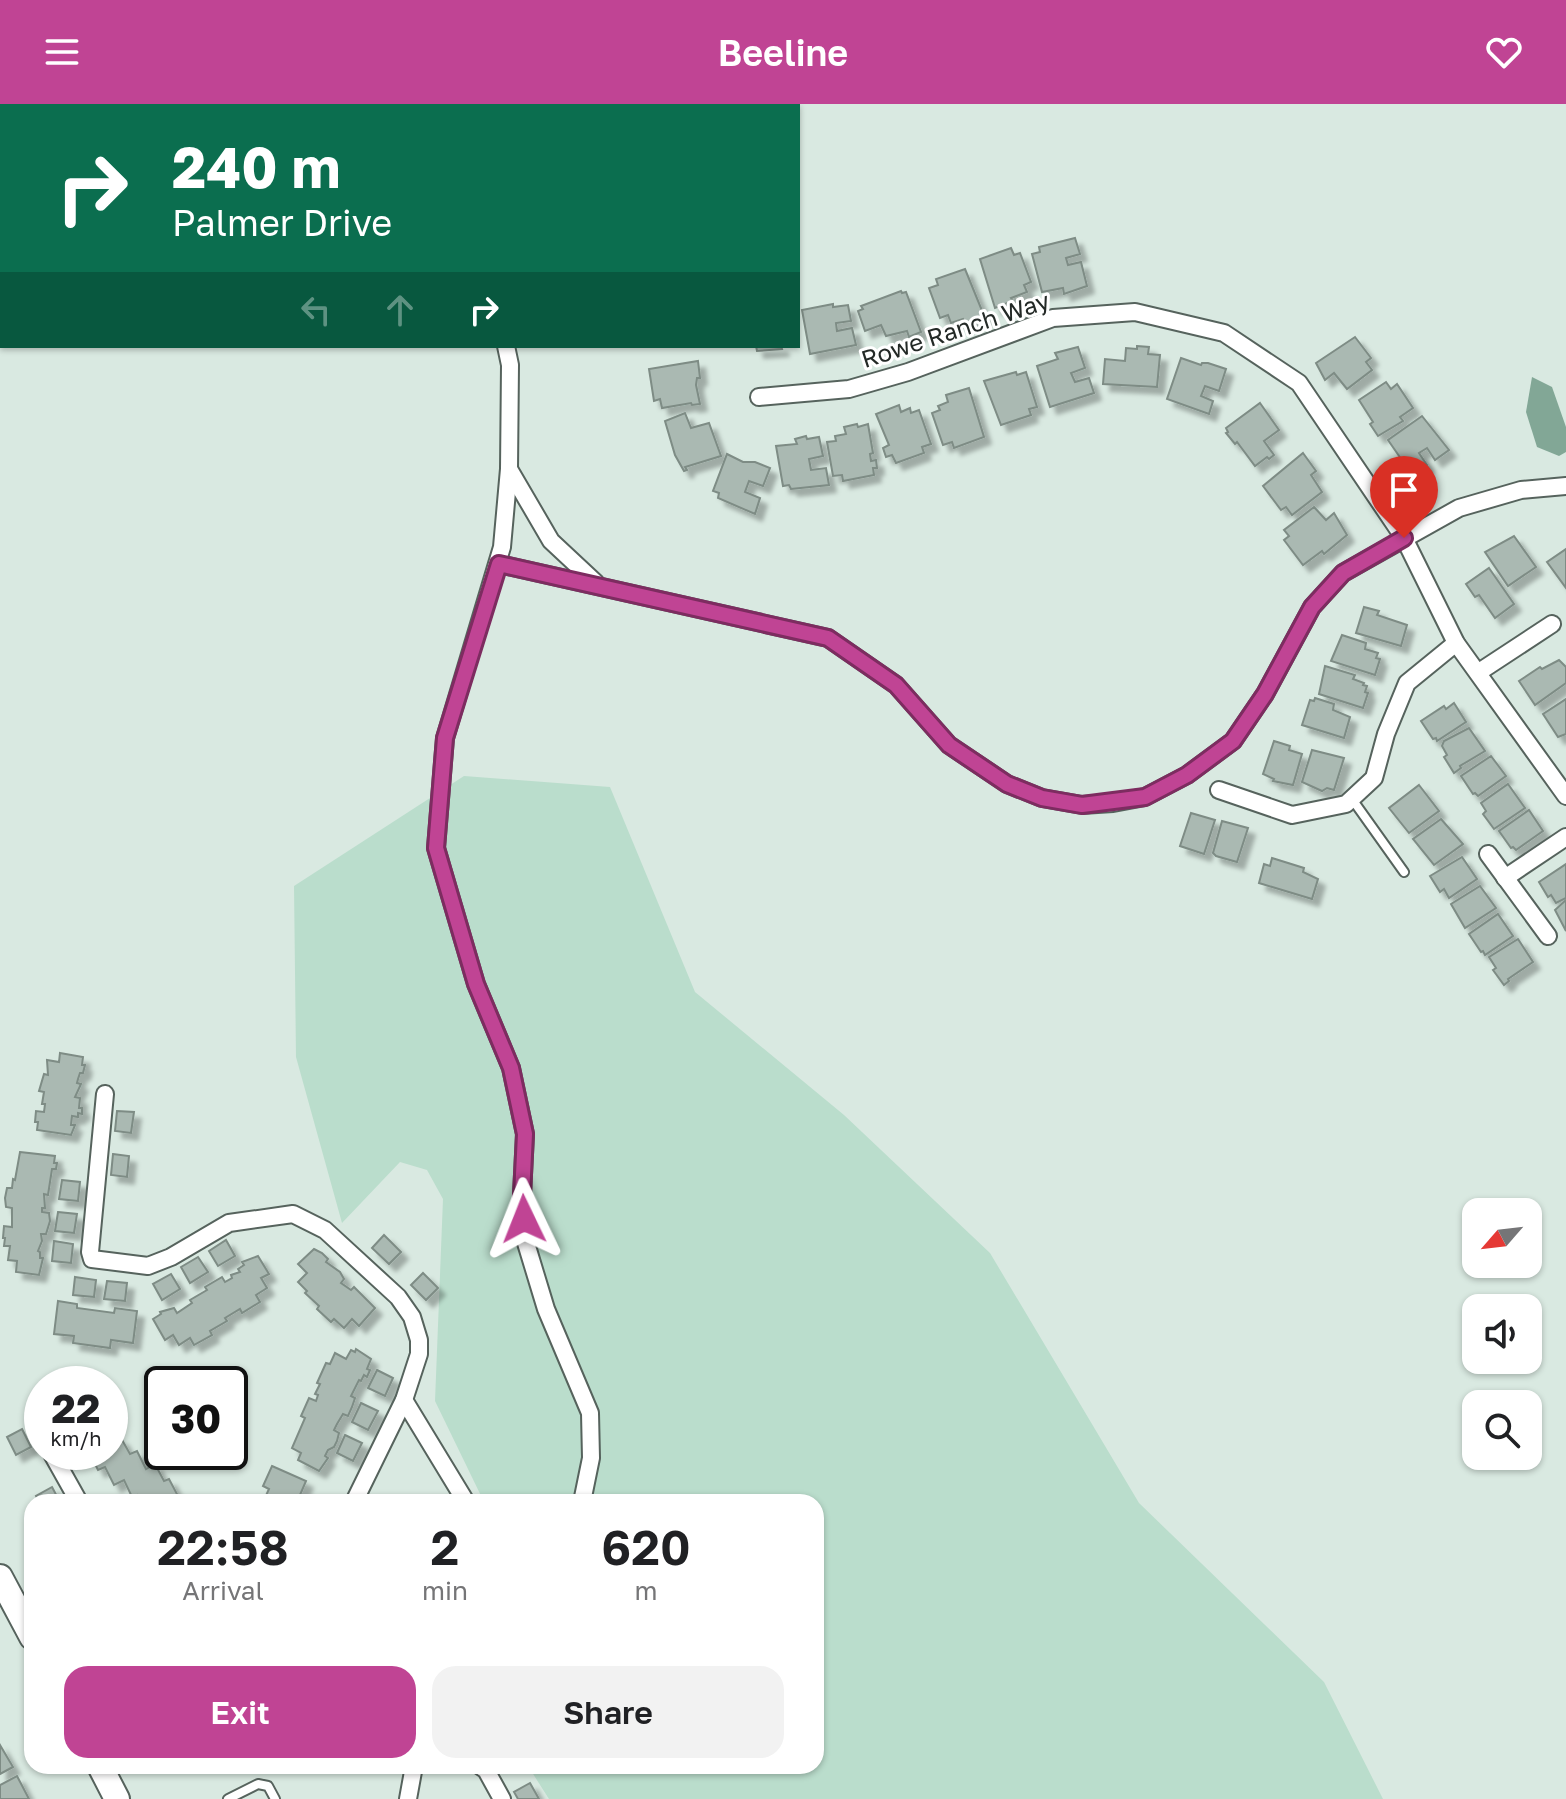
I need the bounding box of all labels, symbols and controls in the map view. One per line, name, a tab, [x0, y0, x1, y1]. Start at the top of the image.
icon: menu	[40, 30, 84, 74]
icon: heart	[1482, 30, 1526, 74]
text: Beeline	[718, 31, 848, 74]
text: 240 m	[172, 133, 341, 200]
icon: right	[40, 136, 144, 240]
text: Palmer Drive	[172, 201, 392, 244]
street label: Rowe Ranch Way	[857, 285, 1053, 373]
icon: left	[294, 288, 338, 332]
icon: ahead	[378, 288, 422, 332]
icon: right	[462, 288, 506, 332]
pin	[1370, 456, 1438, 538]
icon: arrive	[1382, 468, 1426, 512]
position arrow	[482, 1177, 566, 1261]
north arrow	[1462, 1198, 1542, 1278]
map controls	[1462, 1198, 1542, 1470]
button: sound	[1462, 1294, 1542, 1374]
speed limit sign: 30	[144, 1366, 248, 1470]
text: 22	[52, 1384, 100, 1432]
button: search	[1462, 1390, 1542, 1470]
text: km/h	[51, 1426, 101, 1450]
text: 22:58	[157, 1518, 289, 1576]
text: 2	[431, 1518, 459, 1576]
text: 620	[601, 1518, 691, 1576]
text: Arrival	[182, 1575, 264, 1606]
text: min	[422, 1575, 468, 1606]
text: m	[634, 1575, 657, 1606]
button: Exit	[64, 1666, 416, 1758]
button: Share	[432, 1666, 784, 1758]

